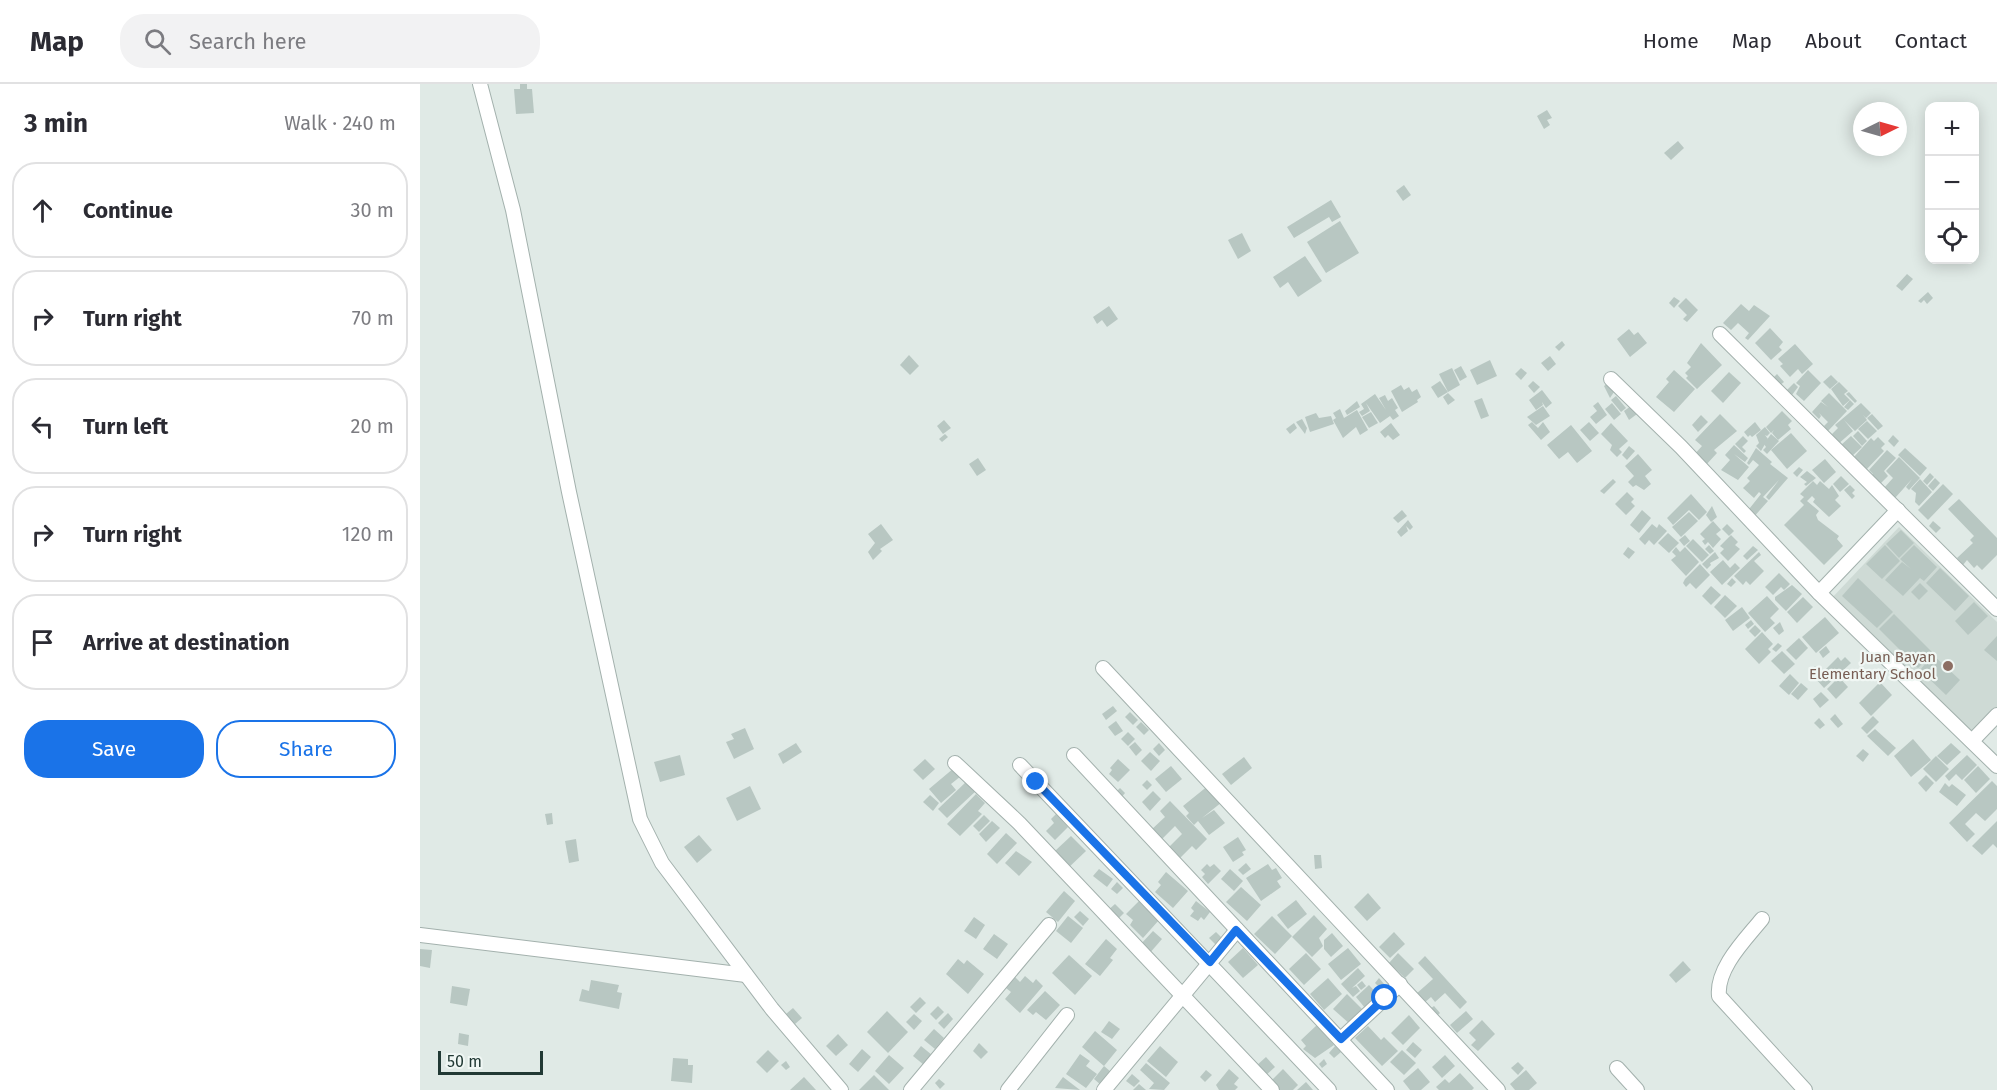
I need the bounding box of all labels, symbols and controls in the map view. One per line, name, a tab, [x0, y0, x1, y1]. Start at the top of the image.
search box	[120, 14, 540, 68]
text: Map	[30, 25, 84, 58]
icon: search	[141, 25, 174, 58]
text: Search here	[189, 28, 307, 55]
text: Home	[1643, 28, 1699, 54]
text: Map	[1732, 28, 1772, 54]
text: About	[1805, 28, 1862, 54]
text: Contact	[1895, 28, 1967, 54]
north arrow	[1853, 102, 1907, 156]
map controls	[1925, 102, 1979, 264]
button: +	[1925, 102, 1979, 156]
text: 3 min	[24, 108, 88, 139]
text: Walk · 240 m	[284, 111, 396, 135]
button: −	[1925, 156, 1979, 210]
icon: ahead	[26, 194, 59, 227]
text: Continue	[83, 197, 173, 224]
text: 30 m	[350, 198, 394, 222]
button: locate	[1925, 210, 1979, 264]
icon: right	[26, 302, 59, 335]
text: Turn right	[83, 305, 182, 332]
text: 70 m	[352, 306, 394, 330]
icon: left	[26, 410, 59, 443]
text: Turn left	[83, 413, 168, 440]
text: 20 m	[351, 414, 394, 438]
icon: right	[26, 518, 59, 551]
text: Turn right	[83, 521, 182, 548]
text: 120 m	[342, 522, 394, 546]
icon: arrive	[26, 626, 59, 659]
text: Arrive at destination	[83, 629, 290, 656]
place label: Juan Bayan Elementary School	[1809, 648, 1937, 683]
marker: Juan Bayan Elementary School	[1941, 659, 1955, 673]
button: Save	[24, 720, 204, 778]
button: Share	[216, 720, 396, 778]
route end	[1022, 768, 1048, 794]
route start	[1371, 984, 1397, 1010]
scale bar	[438, 1048, 543, 1076]
text: 50 m	[447, 1052, 482, 1071]

